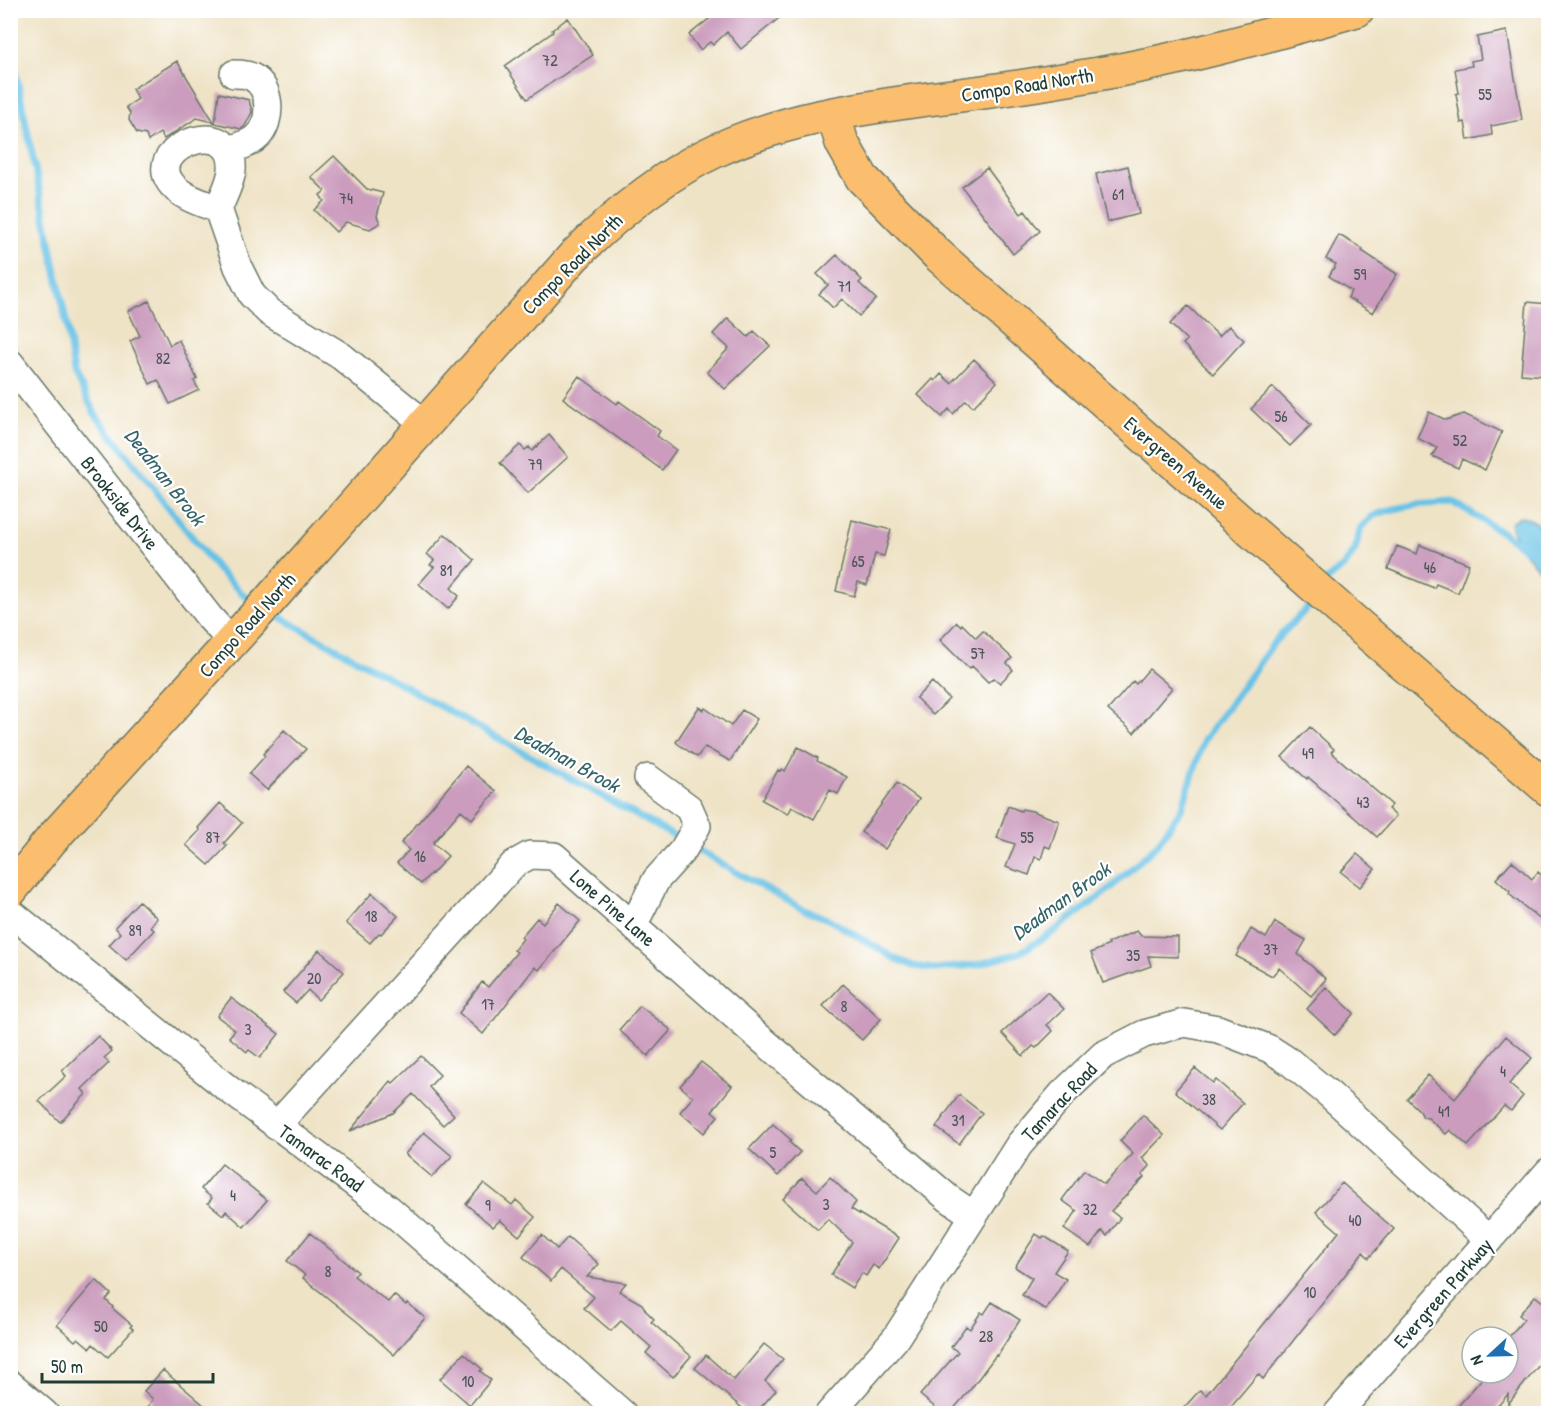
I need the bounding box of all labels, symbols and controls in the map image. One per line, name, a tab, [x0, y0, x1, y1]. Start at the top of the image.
house number: 72	[542, 49, 558, 71]
street label: Compo Road North	[959, 61, 1095, 108]
house number: 55	[1478, 83, 1492, 105]
house number: 61	[1112, 183, 1124, 205]
house number: 74	[339, 187, 353, 209]
street label: Compo Road North	[515, 207, 628, 320]
house number: 59	[1354, 263, 1366, 285]
house number: 71	[837, 275, 851, 297]
house number: 82	[156, 347, 171, 369]
house number: 56	[1274, 405, 1288, 427]
street label: Evergreen Avenue	[1119, 410, 1234, 515]
water label: Deadman Brook	[118, 422, 214, 533]
house number: 52	[1453, 429, 1468, 451]
street label: Brookside Drive	[75, 450, 166, 555]
house number: 79	[528, 453, 542, 475]
house number: 65	[851, 550, 865, 572]
house number: 46	[1424, 556, 1436, 578]
house number: 81	[440, 559, 453, 581]
street label: Compo Road North	[192, 566, 301, 683]
house number: 57	[971, 642, 985, 664]
water label: Deadman Brook	[509, 718, 627, 800]
house number: 49	[1302, 742, 1314, 764]
house number: 43	[1356, 791, 1370, 813]
house number: 87	[206, 826, 220, 848]
house number: 55	[1020, 826, 1034, 848]
house number: 16	[414, 845, 426, 867]
water label: Deadman Brook	[1005, 853, 1118, 946]
street label: Lone Pine Lane	[565, 863, 662, 952]
house number: 18	[365, 905, 377, 927]
house number: 89	[129, 919, 142, 941]
house number: 37	[1263, 938, 1279, 960]
house number: 35	[1126, 944, 1140, 966]
house number: 20	[307, 967, 321, 989]
house number: 17	[481, 993, 495, 1015]
house number: 8	[841, 995, 848, 1017]
house number: 3	[244, 1018, 252, 1040]
street label: Tamarac Road	[1015, 1056, 1103, 1147]
house number: 4	[1500, 1060, 1506, 1082]
house number: 38	[1202, 1088, 1216, 1110]
house number: 41	[1438, 1100, 1450, 1122]
house number: 31	[952, 1109, 965, 1131]
street label: Tamarac Road	[273, 1117, 370, 1198]
house number: 5	[770, 1141, 777, 1163]
house number: 4	[230, 1184, 236, 1206]
house number: 3	[822, 1193, 830, 1215]
house number: 9	[485, 1194, 491, 1216]
house number: 32	[1083, 1198, 1098, 1220]
house number: 40	[1348, 1209, 1362, 1231]
street label: Evergreen Parkway	[1387, 1232, 1498, 1353]
house number: 8	[325, 1260, 332, 1282]
house number: 10	[1304, 1281, 1316, 1303]
house number: 50	[94, 1315, 108, 1337]
house number: 28	[979, 1325, 993, 1347]
north arrow	[1460, 1325, 1520, 1385]
scale bar	[42, 1346, 213, 1384]
text: N	[1464, 1352, 1488, 1369]
text: 50 m	[51, 1354, 83, 1379]
house number: 10	[462, 1370, 474, 1392]

